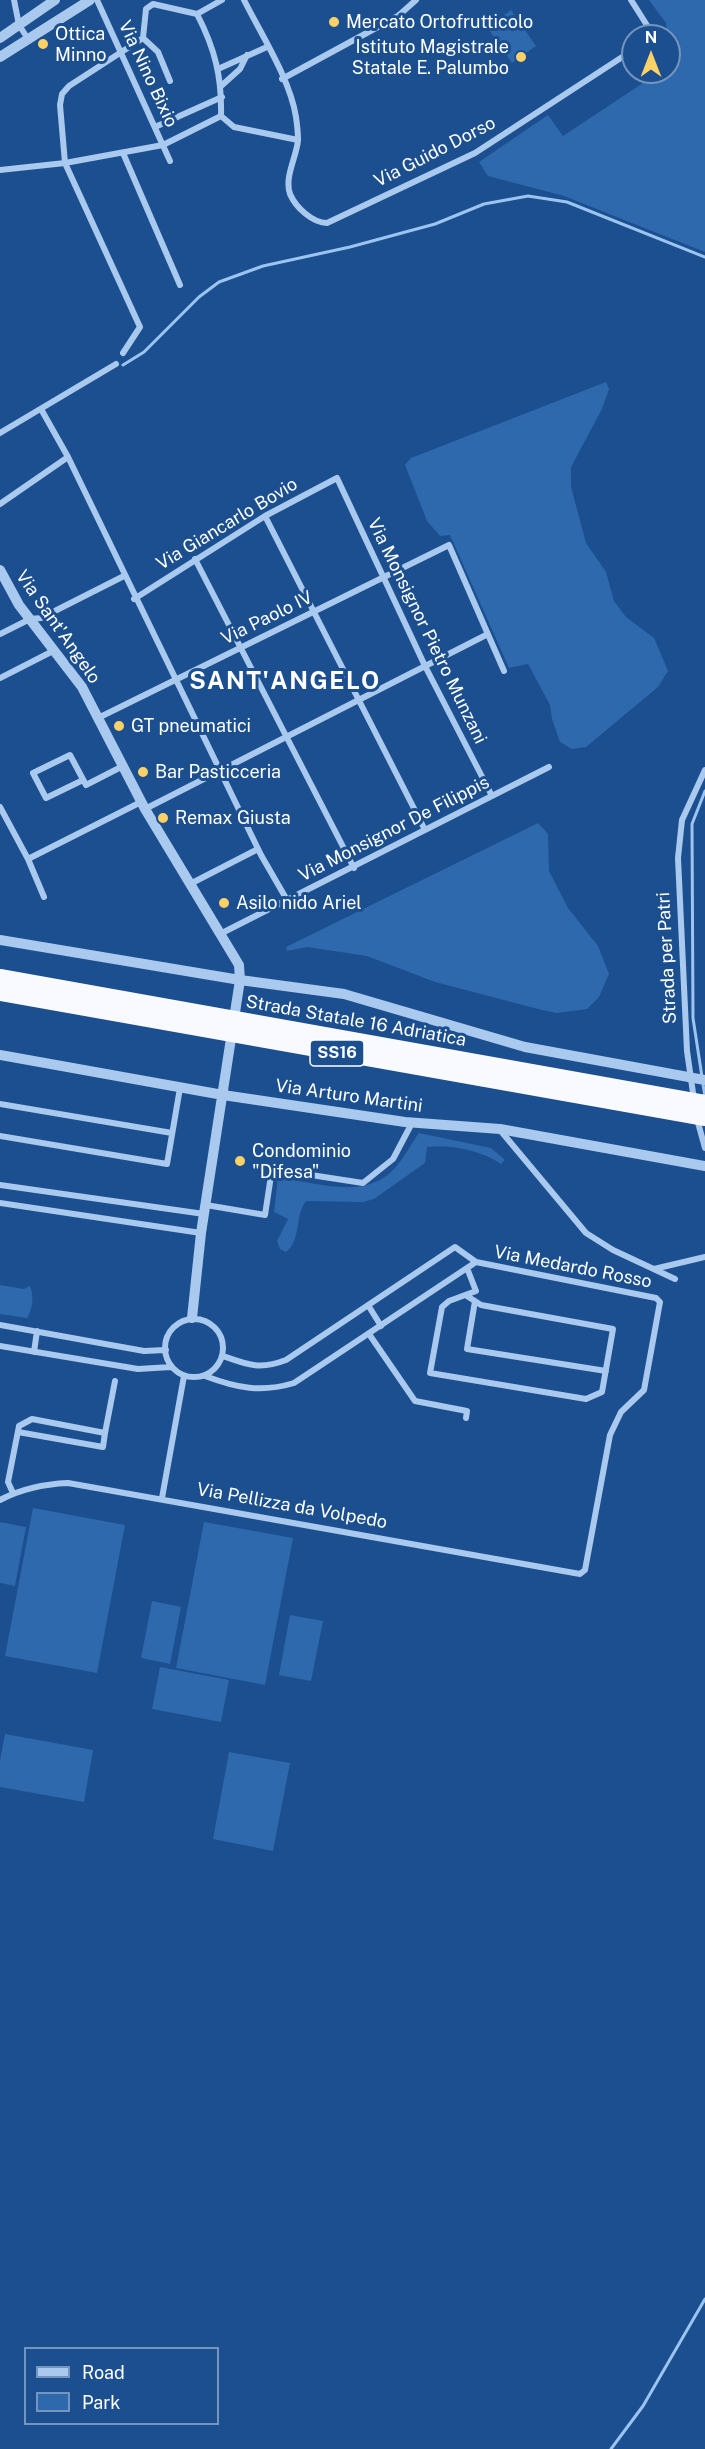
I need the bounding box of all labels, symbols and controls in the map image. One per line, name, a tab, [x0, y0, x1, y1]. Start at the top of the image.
place label: Mercato Ortofrutticolo	[346, 11, 533, 33]
marker: Mercato Ortofrutticolo	[327, 15, 341, 29]
street label: Via Nino Bixio	[114, 17, 182, 131]
place label: Ottica Minno	[55, 23, 106, 66]
north arrow	[621, 24, 681, 84]
text: N	[645, 28, 657, 47]
place label: Istituto Magistrale Statale E. Palumbo	[352, 36, 509, 78]
marker: Ottica Minno	[36, 37, 50, 51]
marker: Istituto Magistrale Statale E. Palumbo	[514, 50, 528, 64]
street label: Via Guido Dorso	[371, 112, 499, 192]
street label: Via Giancarlo Bovio	[152, 473, 302, 575]
street label: Via Monsignor Pietro Munzani	[363, 515, 491, 747]
street label: Via Sant'Angelo	[11, 566, 105, 688]
street label: Via Paolo IV	[218, 587, 316, 649]
district label: SANT'ANGELO	[189, 668, 381, 696]
place label: GT pneumatici	[131, 715, 251, 737]
marker: GT pneumatici	[112, 719, 126, 733]
place label: Bar Pasticceria	[155, 761, 281, 783]
marker: Bar Pasticceria	[136, 765, 150, 779]
street label: Via Monsignor De Filippis	[295, 771, 493, 887]
place label: Remax Giusta	[175, 807, 291, 829]
marker: Remax Giusta	[156, 811, 170, 825]
street label: Strada per Patri	[653, 891, 681, 1025]
place label: Asilo nido Ariel	[236, 892, 362, 914]
marker: Asilo nido Ariel	[217, 896, 231, 910]
street label: Strada Statale 16 Adriatica	[244, 991, 468, 1051]
road number: SS16	[310, 1040, 364, 1066]
street label: Via Arturo Martini	[274, 1075, 424, 1117]
place label: Condominio "Difesa"	[252, 1140, 351, 1182]
marker: Condominio "Difesa"	[233, 1154, 247, 1168]
street label: Via Medardo Rosso	[492, 1241, 654, 1293]
street label: Via Pellizza da Volpedo	[195, 1479, 389, 1533]
legend	[24, 2347, 219, 2425]
text: Road	[82, 2362, 125, 2383]
text: Park	[82, 2392, 120, 2413]

